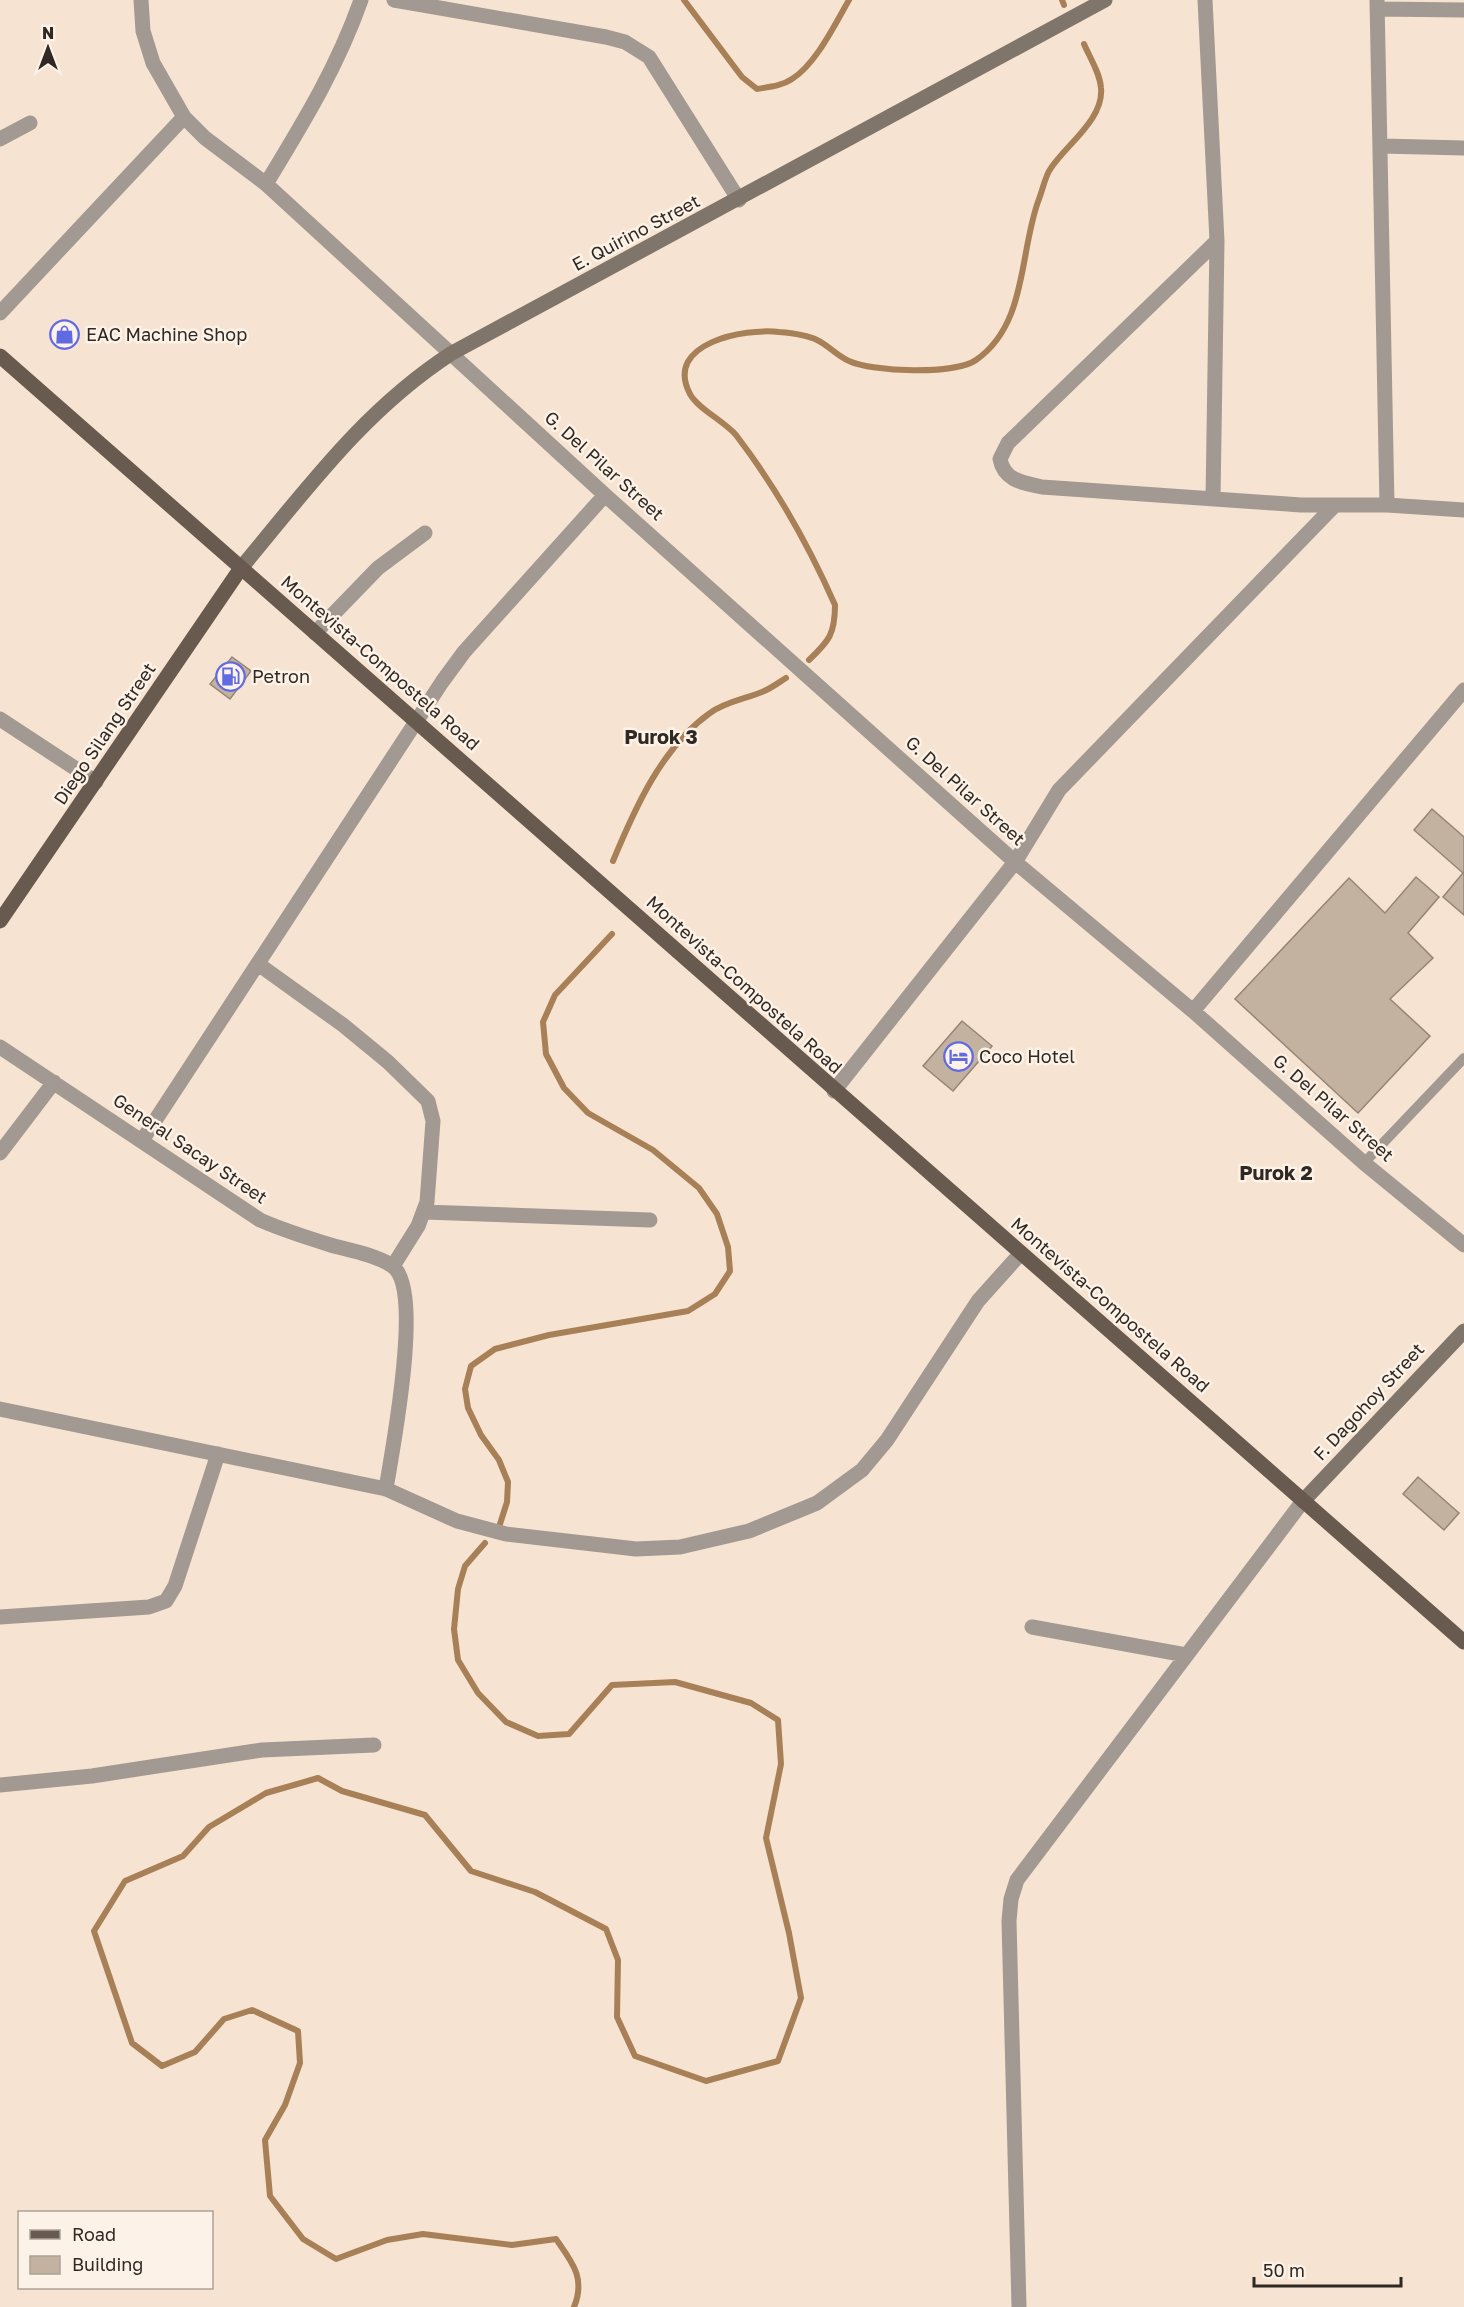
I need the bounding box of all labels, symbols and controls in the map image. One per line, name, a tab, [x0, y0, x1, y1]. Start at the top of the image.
north arrow	[18, 18, 78, 78]
text: N	[42, 23, 54, 43]
street label: E. Quirino Street	[568, 189, 703, 275]
shop icon: EAC Machine Shop	[49, 319, 81, 351]
place label: EAC Machine Shop	[86, 323, 247, 345]
street label: G. Del Pilar Street	[541, 406, 669, 525]
street label: Montevista-Compostela Road	[277, 570, 484, 754]
street label: Diego Silang Street	[49, 658, 160, 809]
fuel station icon: Petron	[215, 661, 247, 693]
place label: Petron	[252, 665, 310, 687]
district label: Purok 3	[624, 724, 698, 748]
street label: G. Del Pilar Street	[902, 731, 1030, 850]
street label: Montevista-Compostela Road	[642, 891, 847, 1078]
hotel icon: Coco Hotel	[942, 1041, 974, 1073]
place label: Coco Hotel	[979, 1045, 1075, 1067]
street label: G. Del Pilar Street	[1269, 1049, 1399, 1166]
street label: General Sacay Street	[109, 1088, 272, 1208]
district label: Purok 2	[1239, 1160, 1313, 1184]
street label: Montevista-Compostela Road	[1007, 1212, 1214, 1396]
street label: F. Dagohoy Street	[1308, 1338, 1428, 1465]
legend	[18, 2211, 213, 2289]
text: Road	[72, 2223, 116, 2245]
scale bar	[1254, 2250, 1401, 2288]
text: Building	[72, 2253, 143, 2275]
text: 50 m	[1263, 2259, 1305, 2281]

